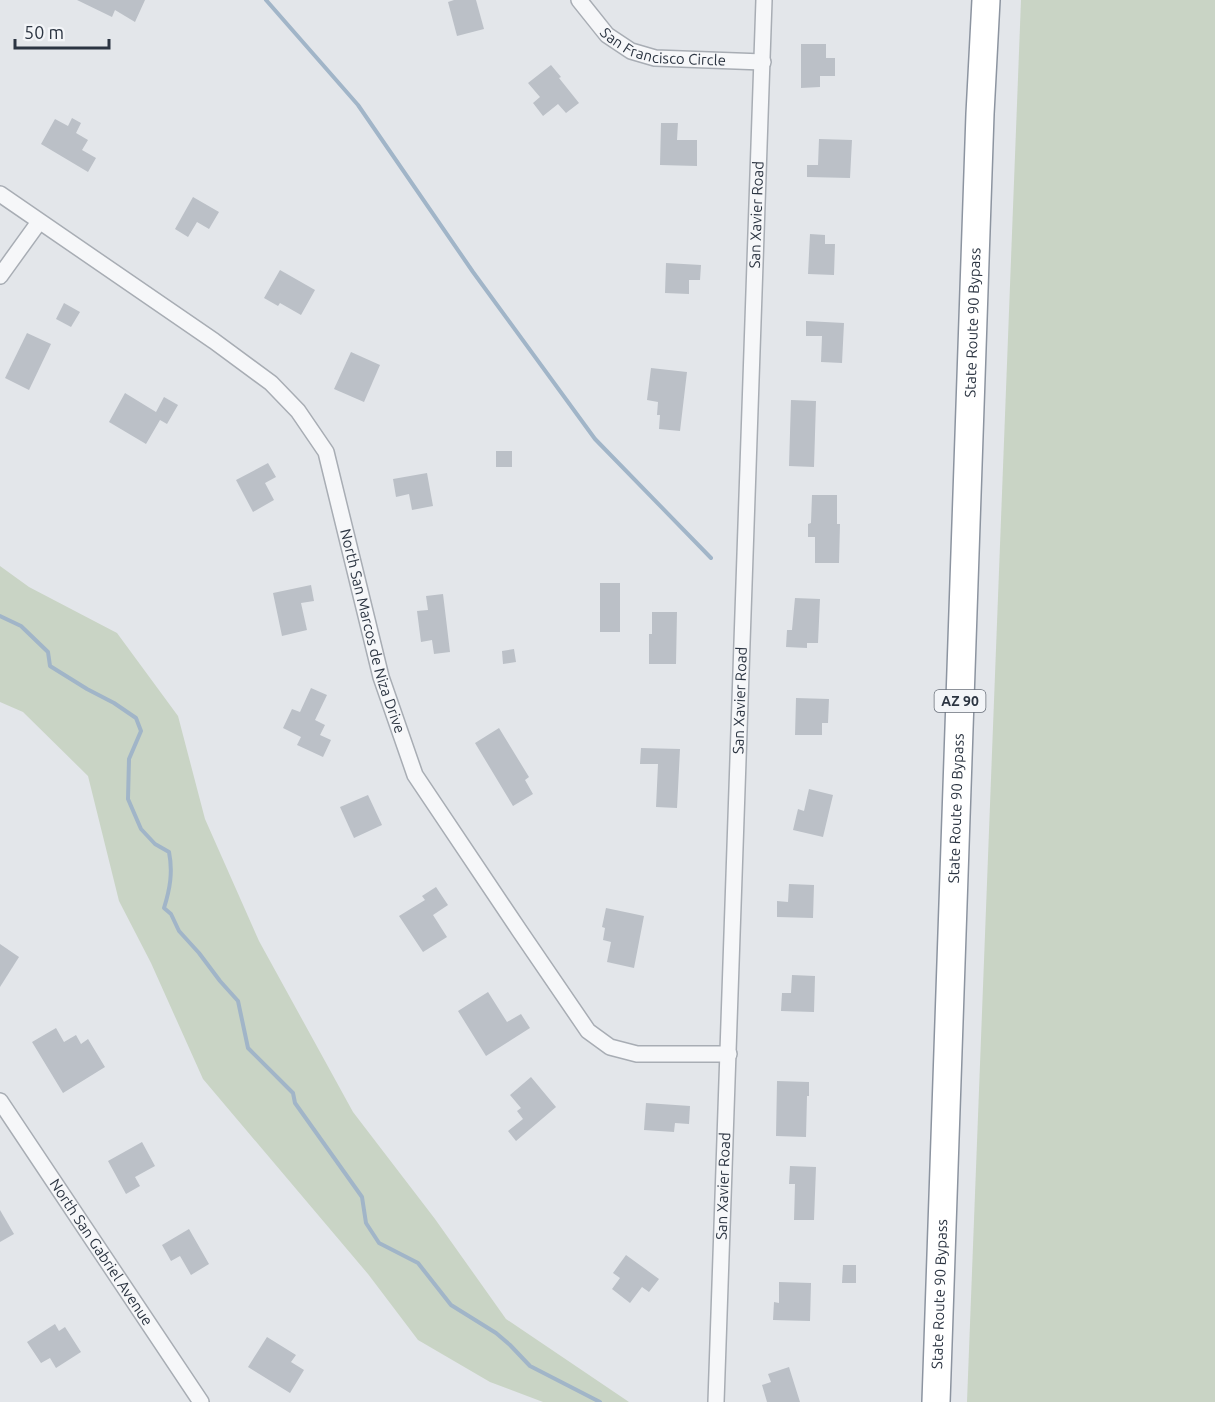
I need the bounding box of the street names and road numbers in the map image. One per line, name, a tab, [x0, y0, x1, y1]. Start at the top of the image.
street label: San Francisco Circle	[597, 24, 726, 69]
street label: San Xavier Road	[746, 161, 766, 269]
street label: State Route 90 Bypass	[961, 247, 983, 398]
street label: North San Marcos de Niza Drive	[337, 527, 409, 735]
street label: San Xavier Road	[729, 646, 750, 754]
road number: AZ 90	[934, 690, 986, 712]
street label: State Route 90 Bypass	[945, 733, 967, 884]
street label: San Xavier Road	[713, 1132, 733, 1240]
street label: North San Gabriel Avenue	[46, 1176, 157, 1329]
street label: State Route 90 Bypass	[928, 1219, 950, 1369]

